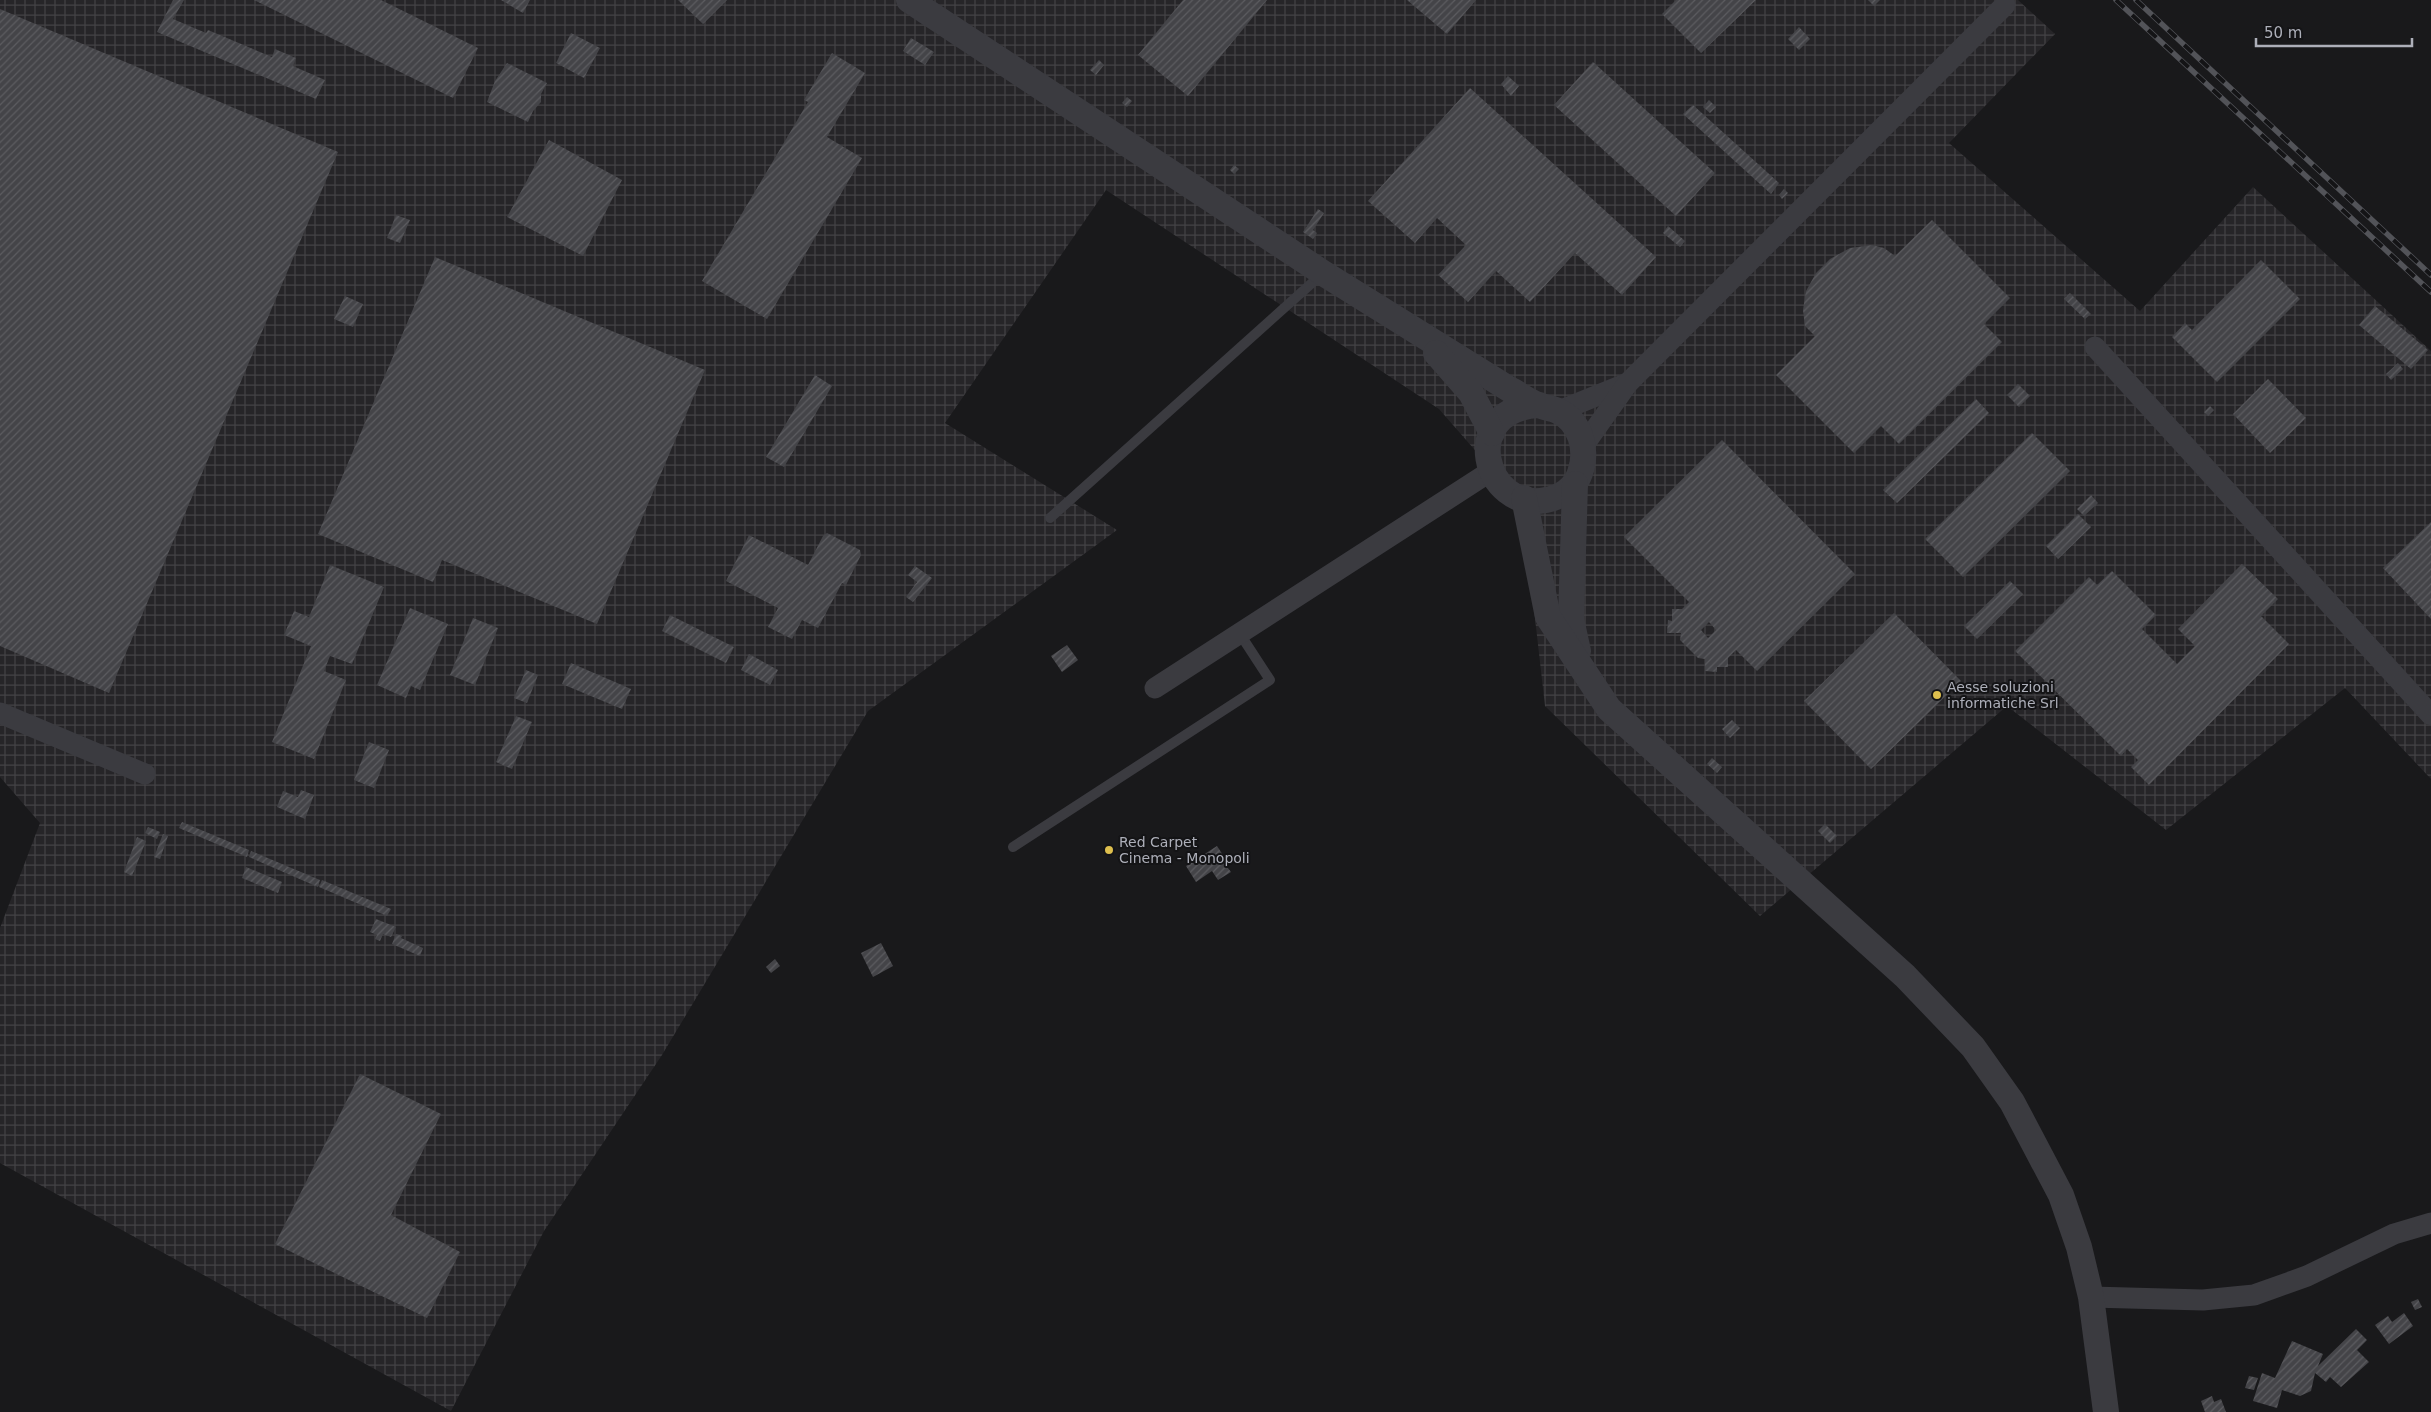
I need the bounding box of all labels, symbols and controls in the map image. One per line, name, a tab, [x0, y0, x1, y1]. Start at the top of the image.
scale bar	[2256, 15, 2412, 47]
text: 50 m	[2264, 24, 2302, 42]
place label: Aesse soluzioni informatiche Srl	[1947, 679, 2059, 711]
marker: Aesse soluzioni informatiche Srl	[1931, 689, 1943, 701]
place label: Red Carpet Cinema - Monopoli	[1119, 834, 1250, 866]
marker: Red Carpet Cinema - Monopoli	[1103, 844, 1115, 856]

